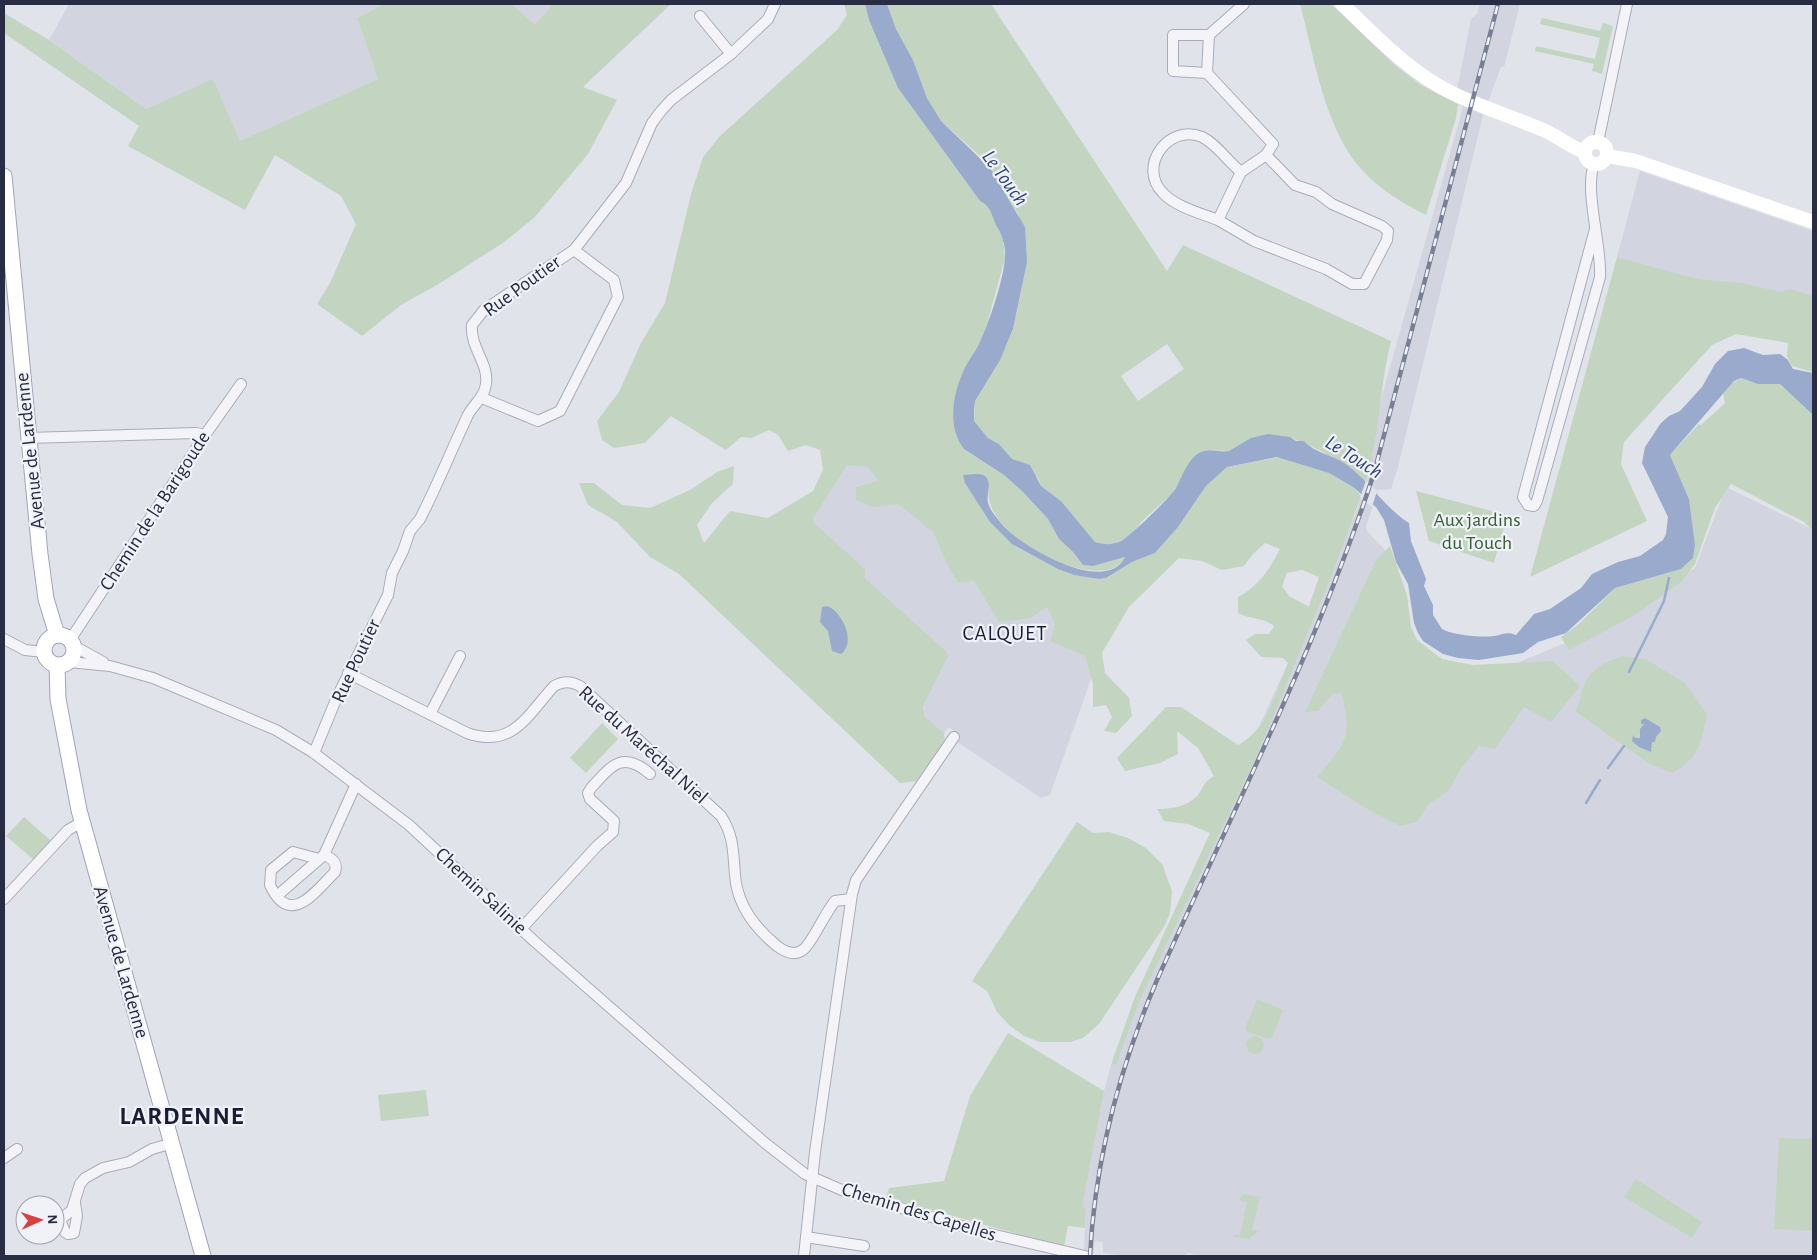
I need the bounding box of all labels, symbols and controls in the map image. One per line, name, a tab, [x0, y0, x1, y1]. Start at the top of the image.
water label: Le Touch	[978, 146, 1032, 210]
street label: Rue Poutier	[480, 251, 565, 321]
street label: Avenue de Lardenne	[12, 372, 48, 530]
street label: Chemin de la Barigoude	[96, 428, 214, 594]
water label: Le Touch	[1322, 431, 1386, 483]
park label: Aux jardins du Touch	[1433, 510, 1521, 553]
street label: Rue Poutier	[328, 616, 384, 706]
district label: CALQUET	[962, 623, 1048, 644]
street label: Rue du Maréchal Niel	[575, 682, 711, 808]
street label: Chemin Salinie	[431, 844, 531, 938]
street label: Avenue de Lardenne	[90, 884, 152, 1040]
district label: LARDENNE	[119, 1104, 245, 1129]
street label: Chemin des Capelles	[839, 1179, 999, 1245]
north arrow	[15, 1195, 65, 1245]
text: N	[45, 1214, 59, 1225]

